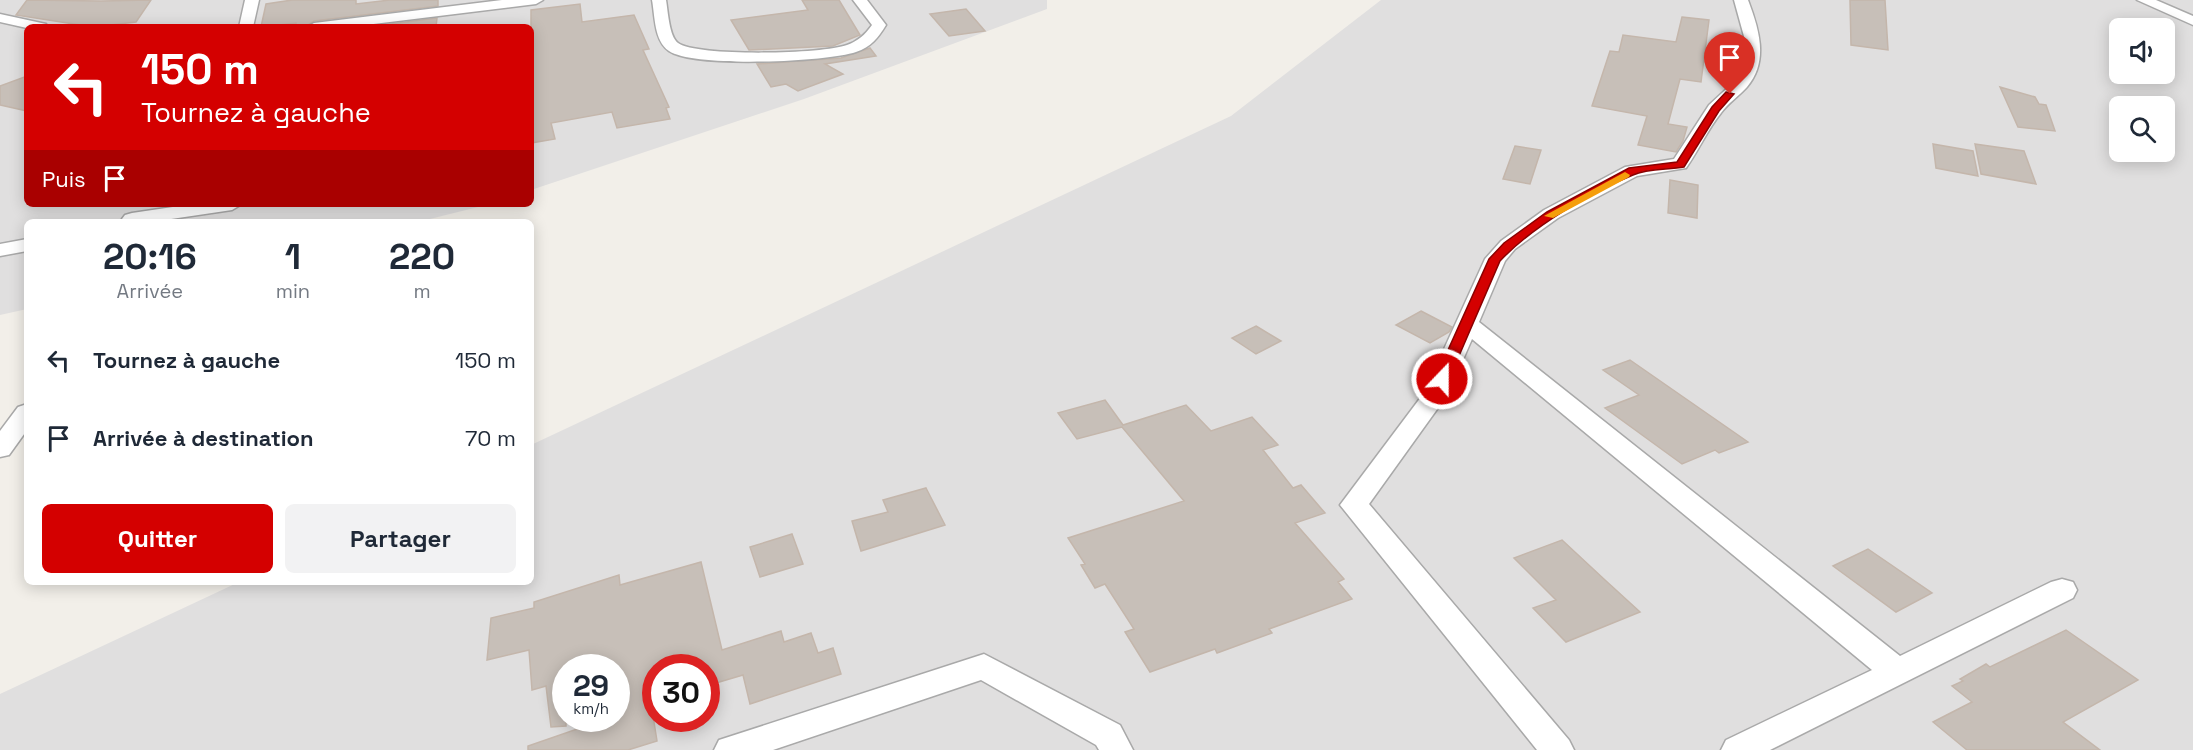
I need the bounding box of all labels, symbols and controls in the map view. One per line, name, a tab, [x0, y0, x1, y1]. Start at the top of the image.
map controls	[2109, 18, 2175, 162]
button: sound	[2109, 18, 2175, 84]
pin	[1704, 32, 1755, 94]
icon: arrive	[1713, 41, 1746, 74]
text: 150 m	[141, 43, 259, 96]
icon: left	[42, 48, 120, 126]
text: Tournez à gauche	[141, 95, 371, 130]
button: search	[2109, 96, 2175, 162]
icon: arrive	[98, 162, 131, 195]
text: Puis	[42, 165, 86, 193]
text: 20:16	[103, 234, 197, 280]
text: 1	[285, 234, 301, 280]
text: 220	[389, 234, 455, 280]
text: Arrivée	[117, 278, 183, 304]
text: min	[276, 278, 310, 304]
text: m	[413, 278, 431, 304]
icon: left	[42, 344, 75, 377]
text: Tournez à gauche	[93, 346, 280, 374]
text: 150 m	[455, 346, 516, 374]
position arrow	[1410, 347, 1474, 411]
icon: arrive	[42, 422, 75, 455]
text: Arrivée à destination	[93, 424, 314, 452]
text: 70 m	[465, 424, 516, 452]
button: Quitter	[42, 504, 273, 573]
button: Partager	[285, 504, 516, 573]
speed limit sign: 30	[642, 654, 720, 732]
text: 29	[573, 666, 609, 705]
text: km/h	[573, 699, 609, 718]

